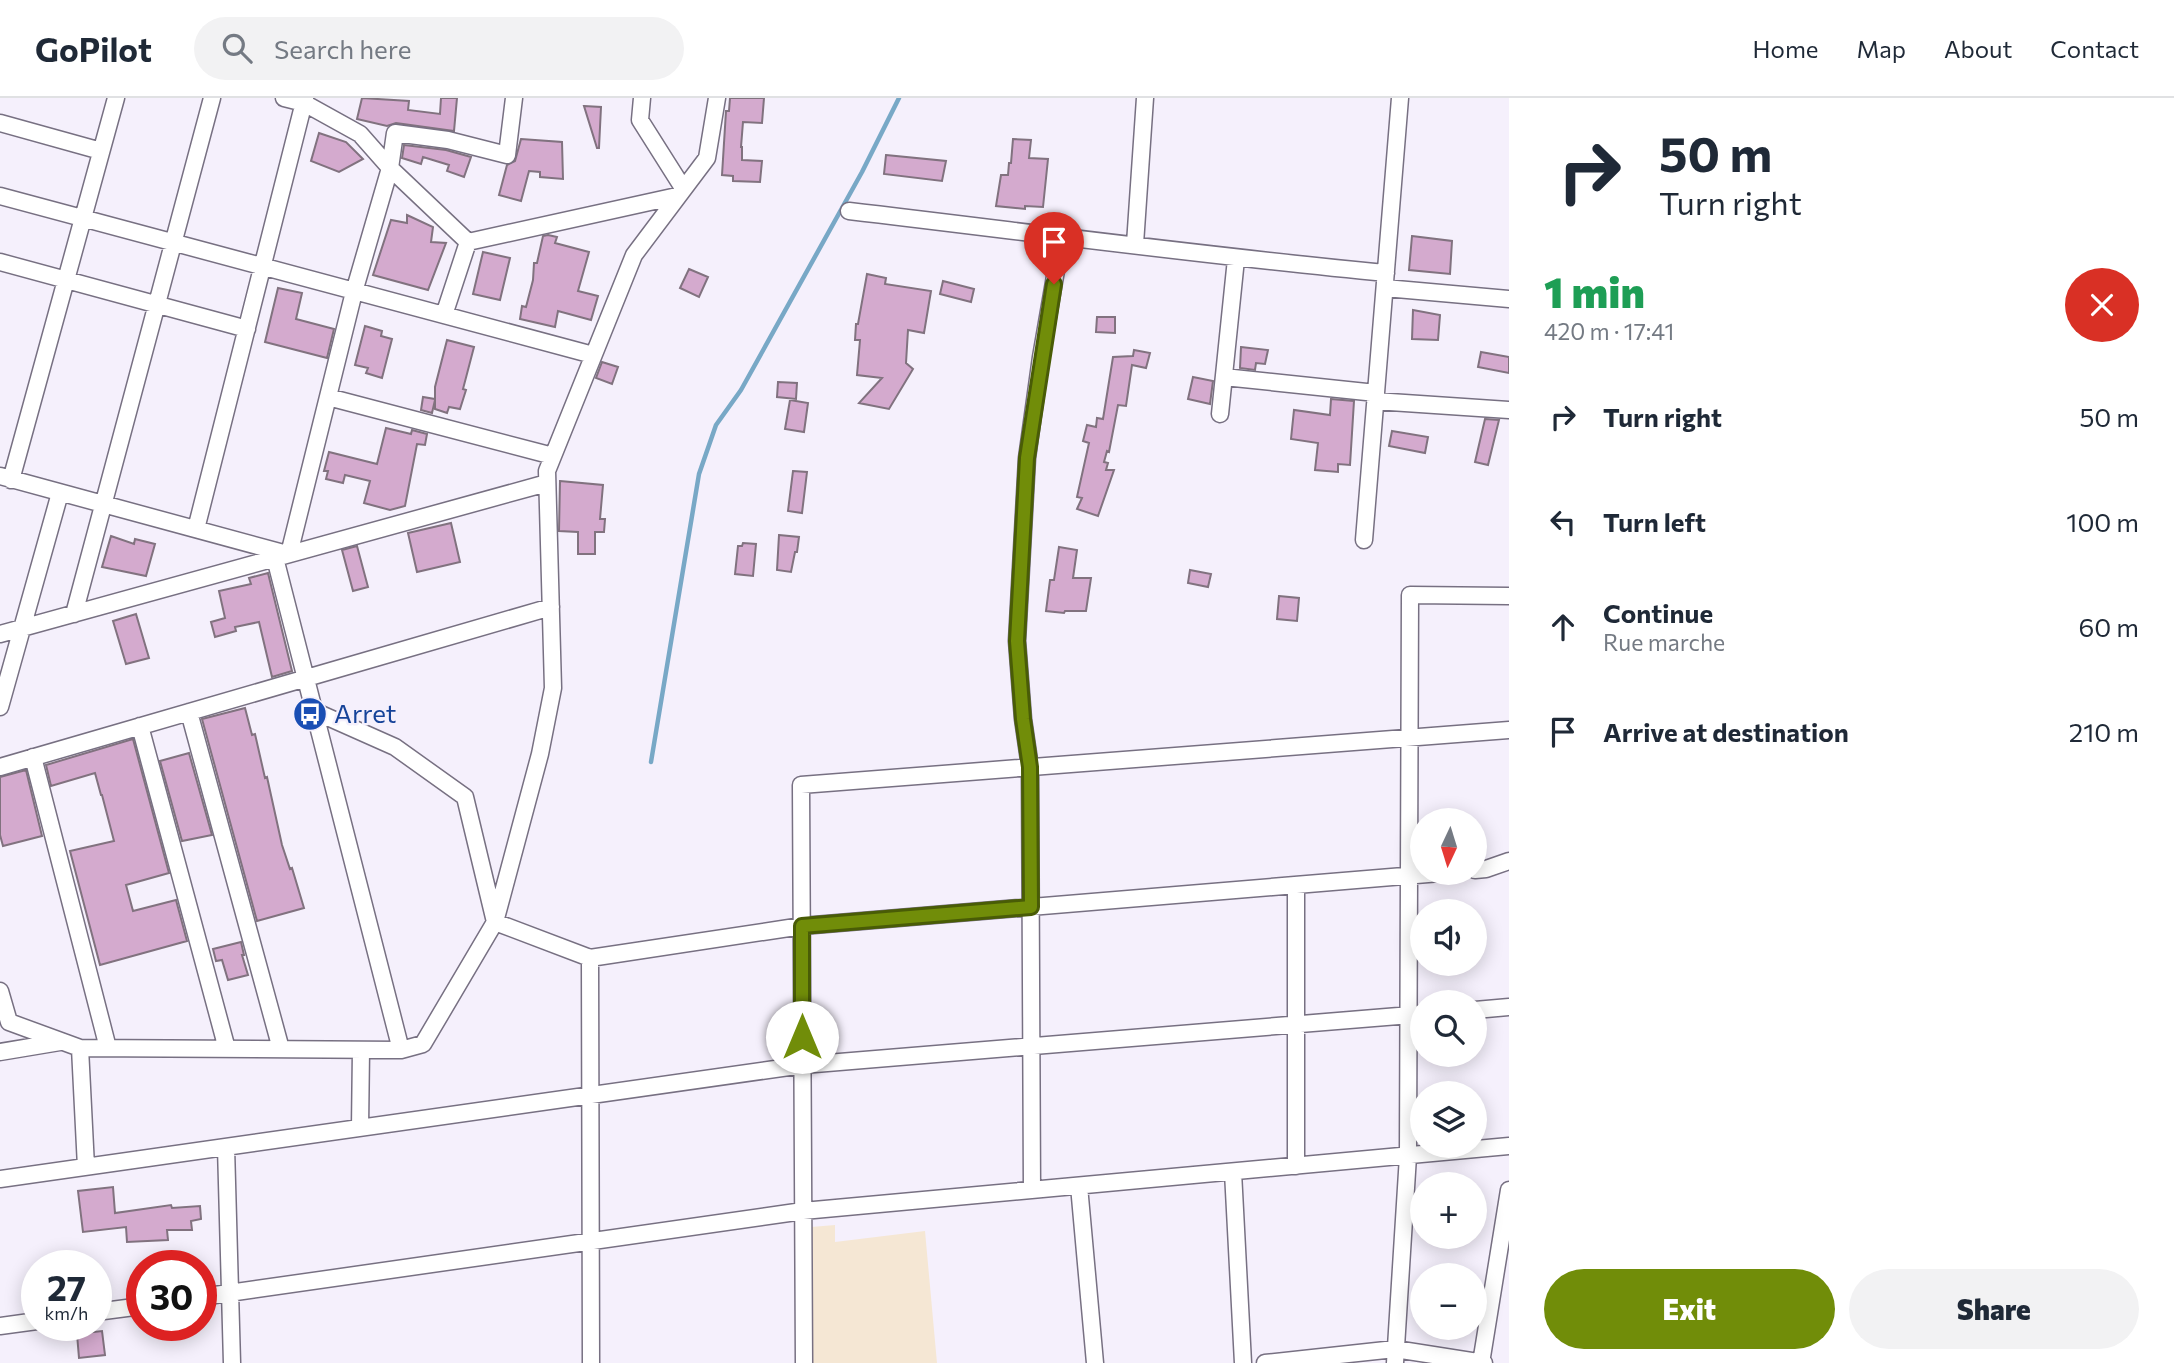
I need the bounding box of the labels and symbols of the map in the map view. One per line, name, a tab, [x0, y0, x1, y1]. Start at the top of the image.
pin	[1024, 212, 1084, 284]
bus stop icon: Arret	[291, 695, 329, 733]
place label: Arret	[334, 697, 396, 728]
north arrow	[1410, 808, 1488, 886]
position arrow	[765, 1000, 839, 1074]
speed limit sign: 30	[126, 1250, 217, 1341]

